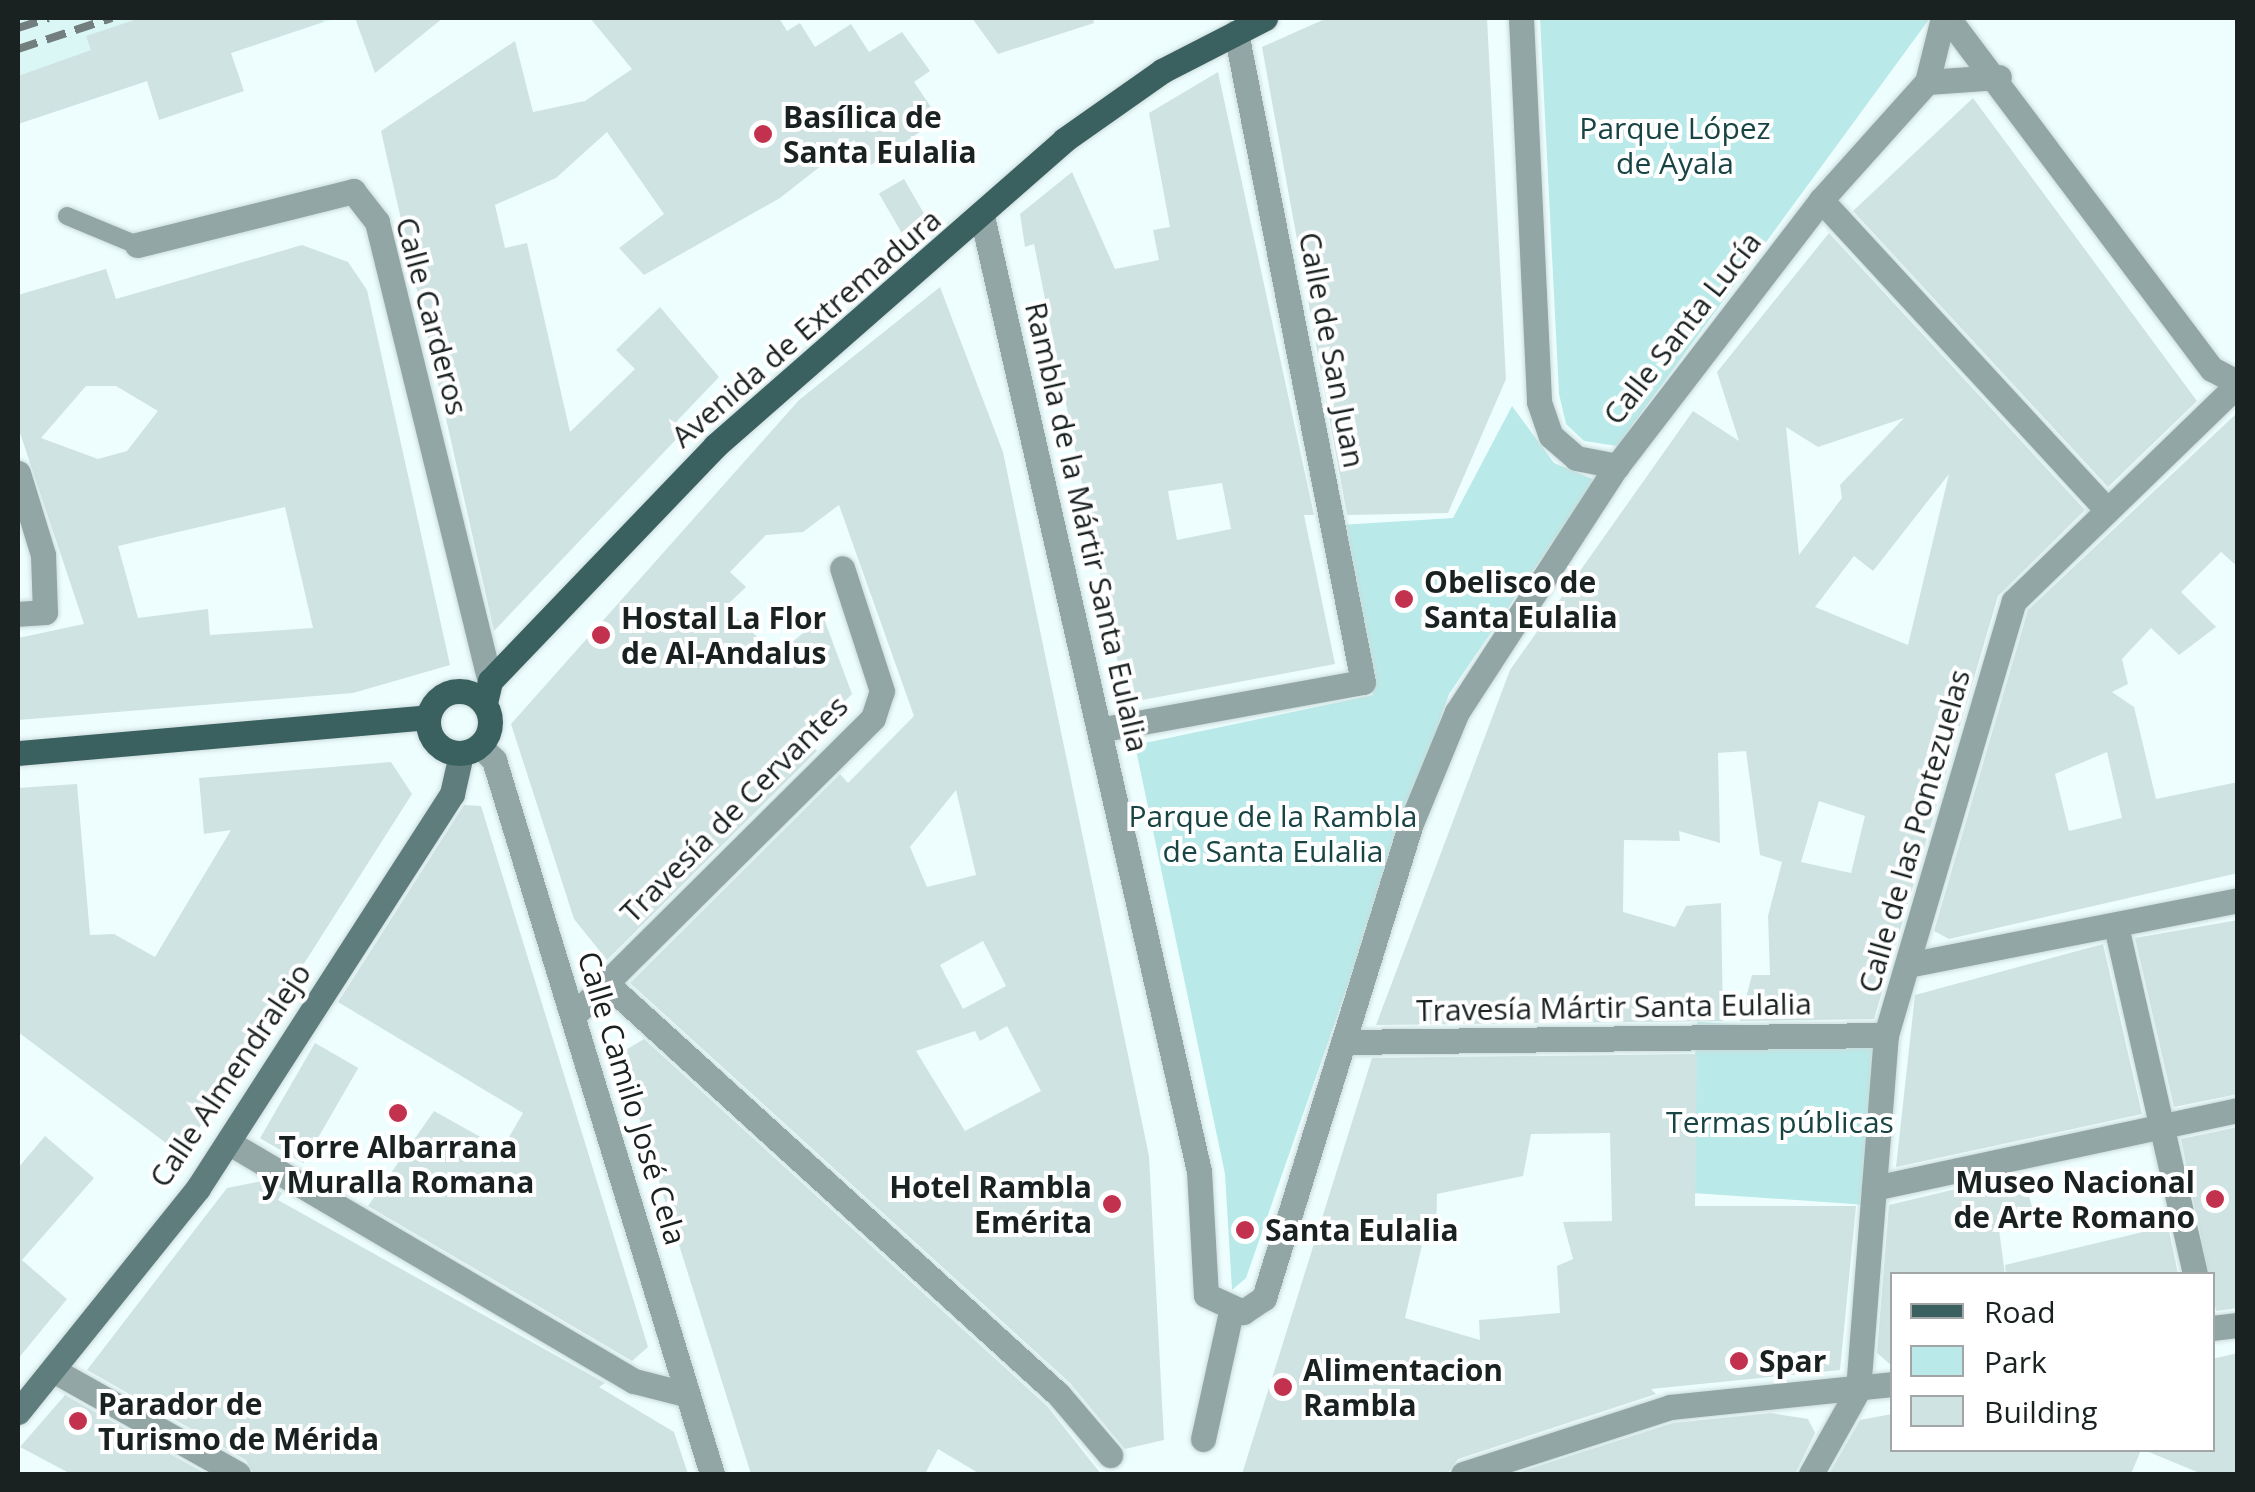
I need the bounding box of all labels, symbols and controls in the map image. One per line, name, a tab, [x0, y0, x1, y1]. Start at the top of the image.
place label: Basílica de Santa Eulalia	[783, 99, 977, 170]
park label: Parque López de Ayala	[1579, 110, 1771, 180]
marker: Basílica de Santa Eulalia	[752, 123, 774, 145]
street label: Avenida de Extremadura	[664, 201, 948, 455]
street label: Calle Carderos	[388, 213, 476, 419]
street label: Calle Santa Lucía	[1596, 224, 1768, 432]
street label: Calle de San Juan	[1292, 229, 1372, 471]
street label: Rambla de la Mártir Santa Eulalia	[1018, 299, 1156, 755]
place label: Obelisco de Santa Eulalia	[1424, 564, 1618, 634]
marker: Obelisco de Santa Eulalia	[1393, 588, 1415, 610]
place label: Hostal La Flor de Al-Andalus	[621, 600, 826, 670]
marker: Hostal La Flor de Al-Andalus	[590, 624, 612, 646]
street label: Calle de las Pontezuelas	[1851, 665, 1977, 997]
street label: Travesía de Cervantes	[613, 688, 855, 930]
park label: Parque de la Rambla de Santa Eulalia	[1129, 798, 1417, 868]
street label: Calle Camilo José Cela	[570, 947, 694, 1249]
street label: Calle Almendralejo	[142, 956, 318, 1194]
street label: Travesía Mártir Santa Eulalia	[1416, 986, 1812, 1028]
marker: Torre Albarrana y Muralla Romana	[387, 1102, 409, 1124]
park label: Termas públicas	[1666, 1104, 1894, 1140]
place label: Torre Albarrana y Muralla Romana	[262, 1129, 534, 1200]
place label: Museo Nacional de Arte Romano	[1953, 1164, 2195, 1234]
place label: Hotel Rambla Emérita	[889, 1169, 1092, 1240]
marker: Museo Nacional de Arte Romano	[2204, 1188, 2226, 1210]
marker: Hotel Rambla Emérita	[1101, 1193, 1123, 1215]
place label: Santa Eulalia	[1265, 1212, 1459, 1248]
marker: Santa Eulalia	[1234, 1219, 1256, 1241]
legend	[1890, 1272, 2215, 1452]
text: Road	[1984, 1291, 2056, 1332]
text: Park	[1984, 1341, 2047, 1382]
place label: Spar	[1759, 1343, 1826, 1379]
marker: Spar	[1728, 1350, 1750, 1372]
place label: Alimentacion Rambla	[1303, 1352, 1503, 1422]
marker: Alimentacion Rambla	[1272, 1376, 1294, 1398]
place label: Parador de Turismo de Mérida	[98, 1386, 379, 1456]
text: Building	[1984, 1391, 2098, 1432]
marker: Parador de Turismo de Mérida	[67, 1410, 89, 1432]

